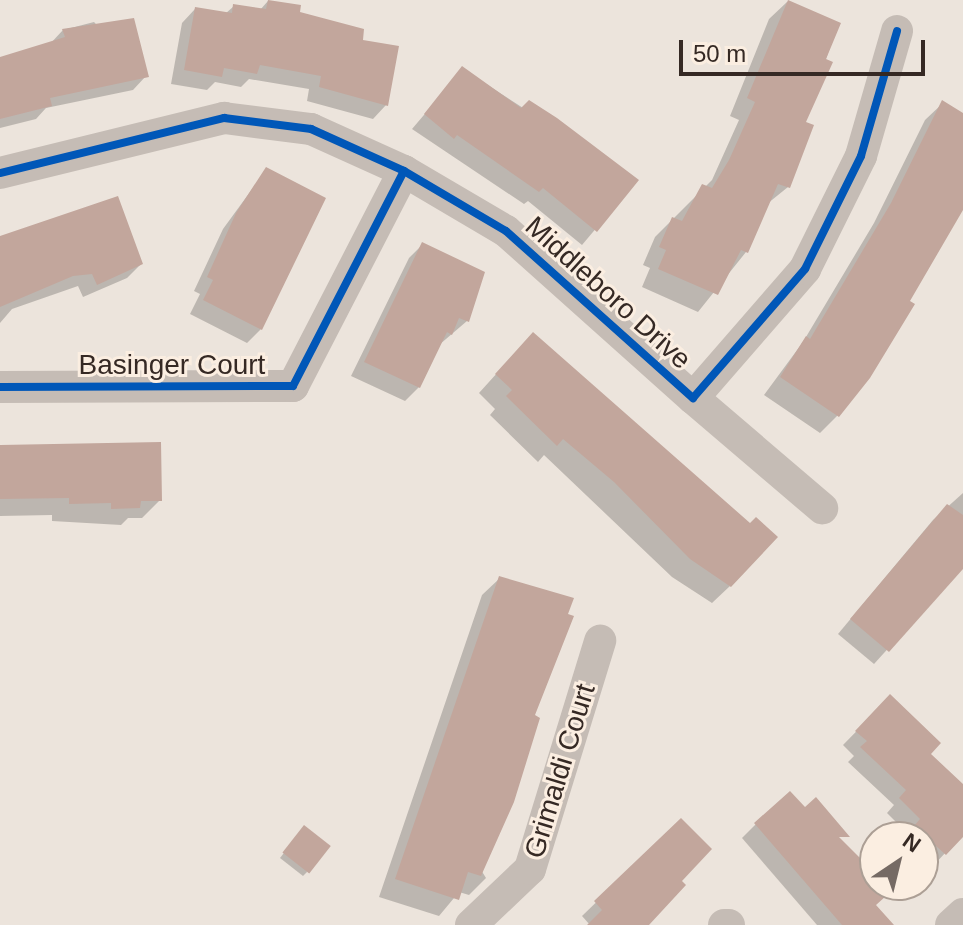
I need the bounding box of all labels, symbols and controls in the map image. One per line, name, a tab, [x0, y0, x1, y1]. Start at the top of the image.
scale bar	[683, 24, 929, 74]
text: 50 m	[693, 40, 746, 67]
street label: Middleboro Drive	[518, 210, 698, 376]
street label: Basinger Court	[79, 348, 265, 382]
street label: Grimaldi Court	[518, 680, 602, 862]
north arrow	[859, 821, 939, 901]
text: N	[898, 828, 926, 857]

